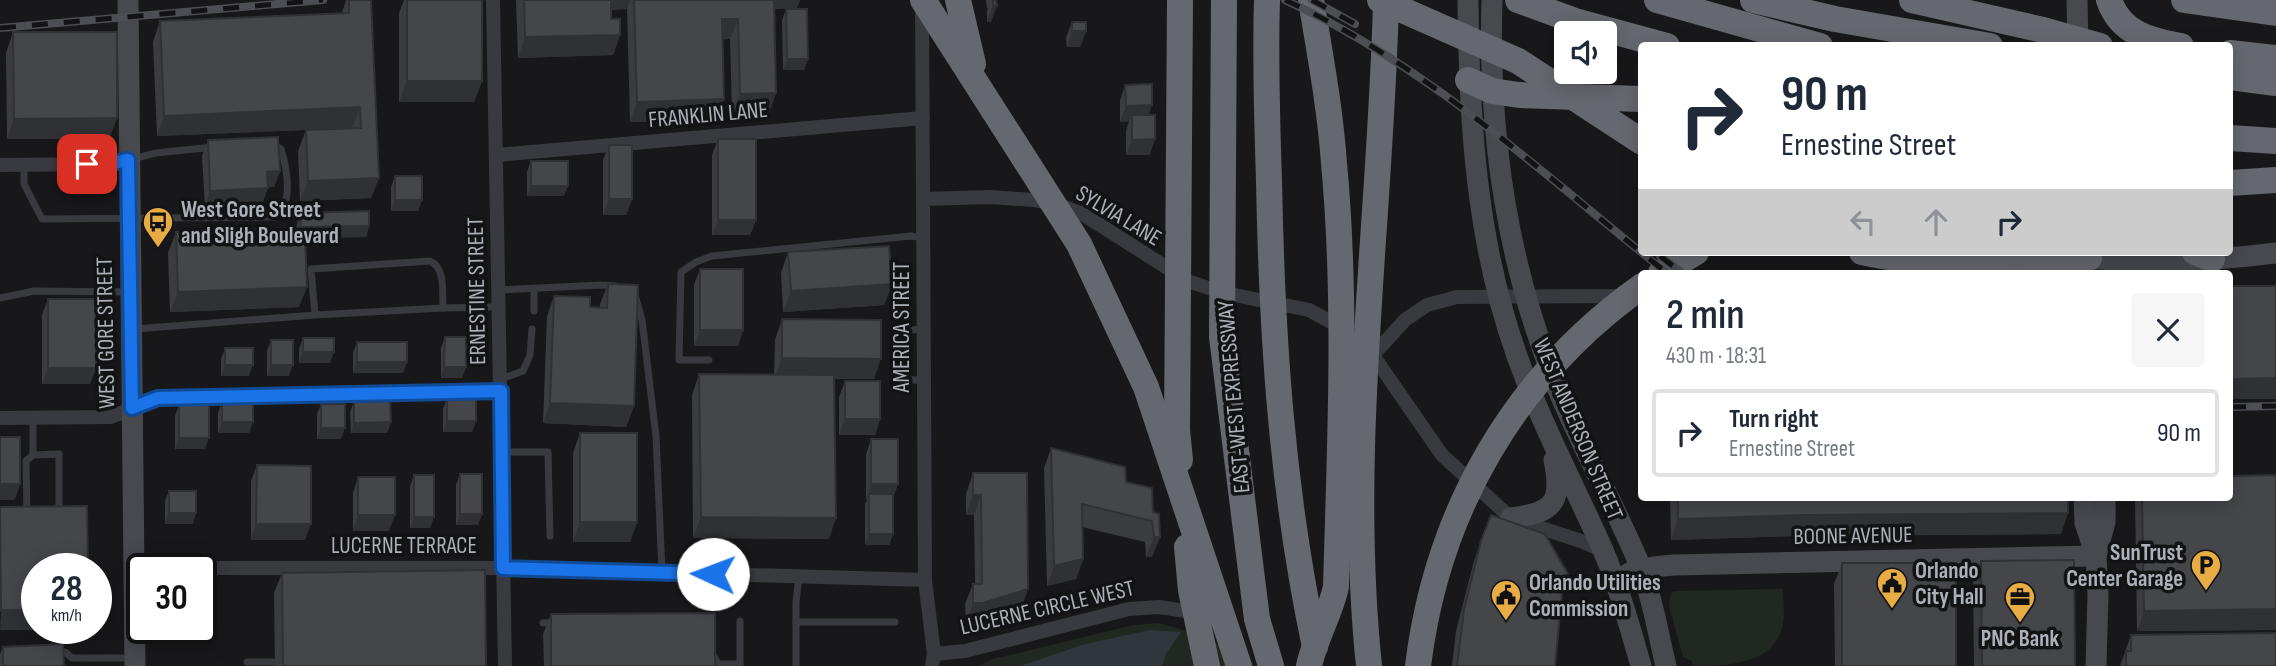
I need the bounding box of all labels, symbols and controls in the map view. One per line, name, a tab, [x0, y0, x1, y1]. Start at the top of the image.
map controls	[1554, 21, 1617, 84]
button: sound	[1554, 21, 1617, 84]
text: 90 m	[1781, 66, 1868, 125]
icon: right	[1666, 70, 1757, 161]
street label: FRANKLIN LANE	[647, 96, 769, 134]
text: Ernestine Street	[1781, 126, 1956, 165]
pin	[57, 134, 117, 194]
icon: arrive	[68, 145, 106, 183]
street label: SYLVIA LANE	[1071, 179, 1166, 252]
place label: West Gore Street and Sligh Boulevard	[181, 196, 339, 250]
icon: left	[1844, 203, 1882, 241]
icon: ahead	[1917, 203, 1955, 241]
icon: right	[1990, 203, 2028, 241]
bus stop icon: West Gore Street and Sligh Boulevard	[141, 205, 175, 249]
street label: ERNESTINE STREET	[462, 217, 492, 365]
street label: WEST GORE STREET	[91, 257, 121, 409]
street label: AMERICA STREET	[888, 262, 916, 393]
text: 2 min	[1666, 290, 1745, 341]
button: close	[2131, 293, 2205, 367]
street label: EAST-WEST EXPRESSWAY	[1212, 299, 1256, 494]
street label: WEST ANDERSON STREET	[1527, 334, 1629, 524]
text: 430 m · 18:31	[1666, 342, 1766, 370]
text: Turn right	[1729, 404, 1818, 435]
icon: right	[1670, 414, 1708, 452]
text: 90 m	[2157, 418, 2201, 449]
text: Ernestine Street	[1729, 435, 1855, 463]
street label: BOONE AVENUE	[1793, 521, 1913, 551]
street label: LUCERNE TERRACE	[331, 532, 477, 560]
position arrow	[676, 537, 750, 611]
place label: SunTrust Center Garage	[2066, 539, 2183, 593]
parking icon: SunTrust Center Garage	[2189, 548, 2223, 592]
speed limit sign: 30	[126, 553, 217, 644]
place label: Orlando City Hall	[1915, 557, 1983, 611]
public building icon: Orlando City Hall	[1875, 566, 1909, 610]
text: 28	[51, 568, 82, 611]
place label: Orlando Utilities Commission	[1529, 569, 1661, 623]
street label: LUCERNE CIRCLE WEST	[957, 574, 1137, 642]
public building icon: Orlando Utilities Commission	[1489, 578, 1523, 622]
office icon: PNC Bank	[2003, 580, 2037, 624]
text: km/h	[51, 605, 82, 626]
place label: PNC Bank	[1981, 625, 2060, 653]

